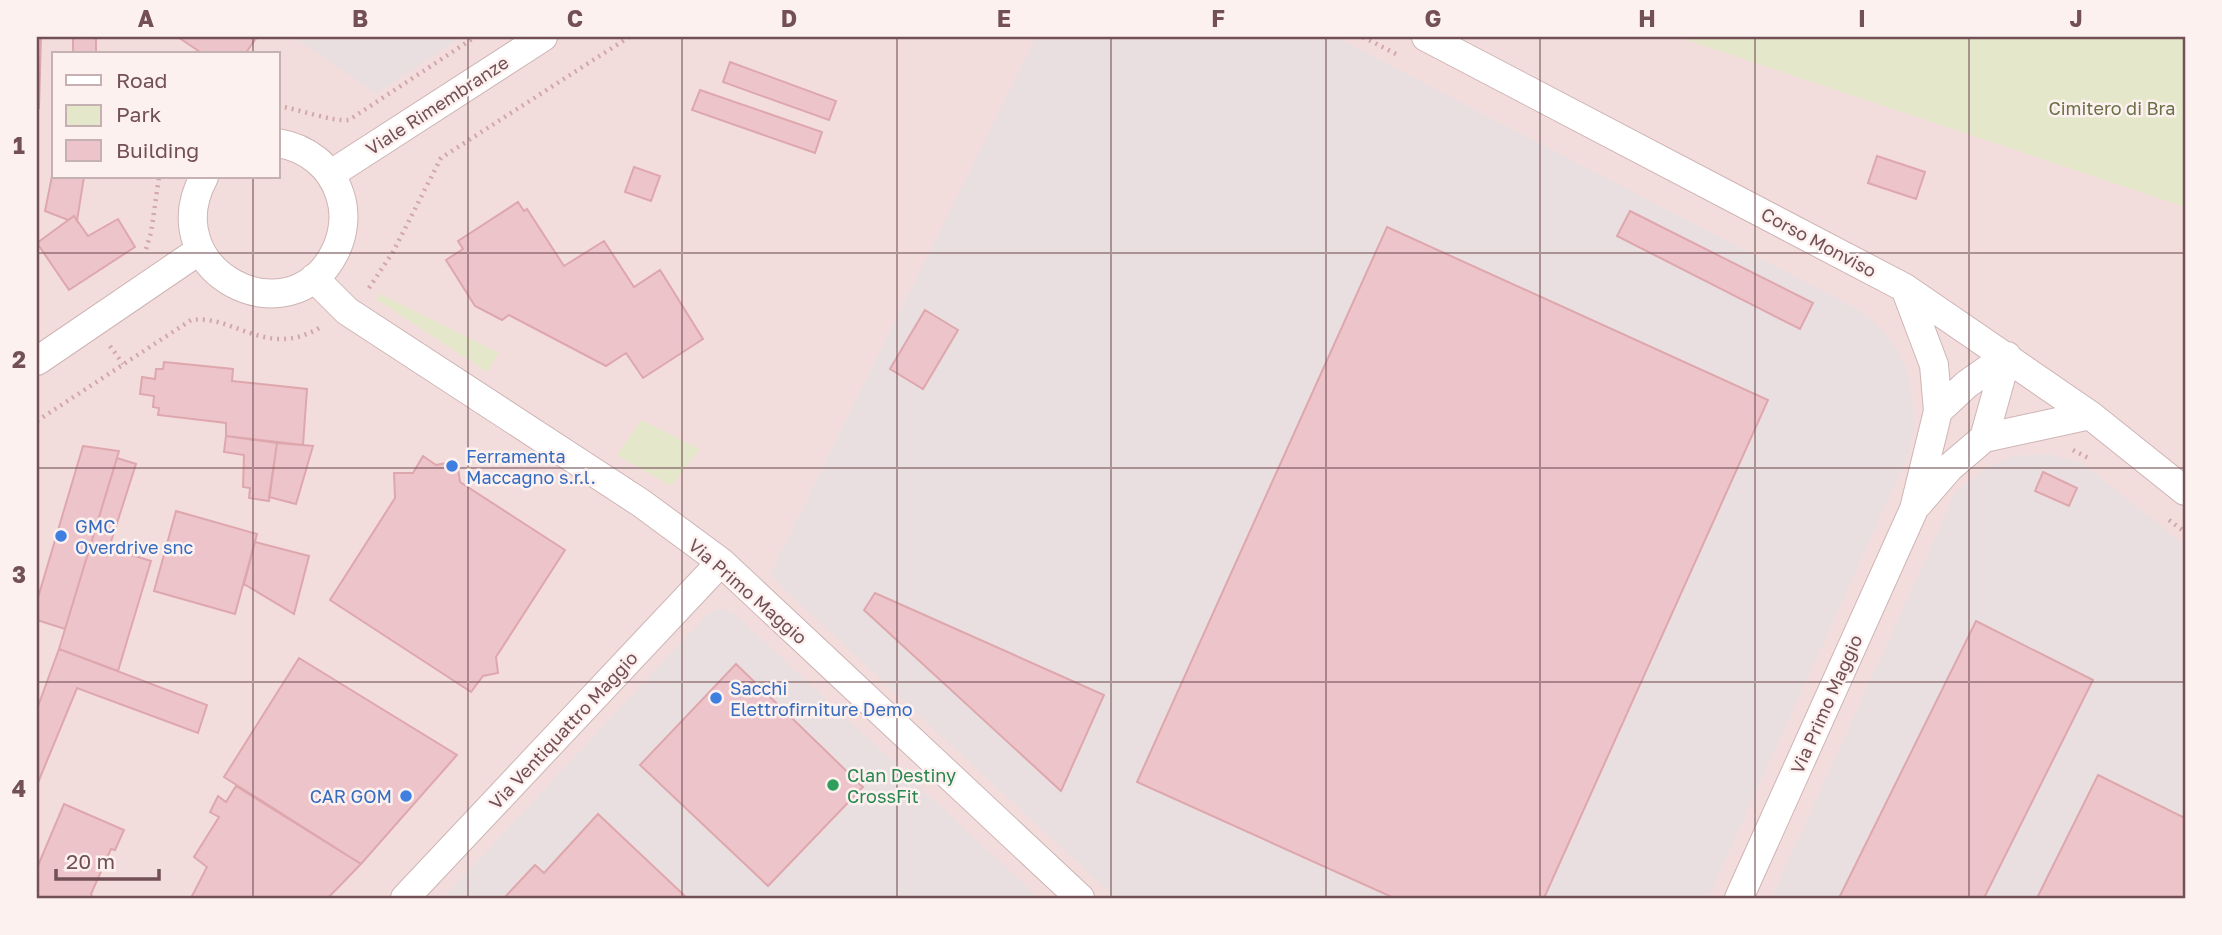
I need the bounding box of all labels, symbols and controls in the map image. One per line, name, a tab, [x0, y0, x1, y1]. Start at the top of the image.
text: A	[138, 4, 155, 32]
text: B	[352, 4, 368, 32]
text: C	[567, 4, 583, 32]
text: D	[781, 4, 797, 32]
text: E	[997, 4, 1011, 32]
text: F	[1211, 4, 1225, 32]
text: G	[1425, 4, 1441, 32]
text: H	[1638, 4, 1656, 32]
text: I	[1858, 4, 1866, 32]
text: J	[2069, 4, 2083, 32]
street label: Viale Rimembranze	[362, 51, 512, 159]
legend	[52, 52, 280, 178]
text: Road	[116, 67, 167, 93]
park label: Cimitero di Bra	[2048, 97, 2176, 119]
text: Park	[116, 101, 162, 127]
text: 1	[13, 131, 25, 159]
text: Building	[116, 137, 199, 163]
street label: Corso Monviso	[1758, 202, 1880, 282]
text: 2	[12, 345, 26, 373]
place label: Ferramenta Maccagno s.r.l.	[466, 445, 596, 488]
marker: Ferramenta Maccagno s.r.l.	[444, 458, 460, 474]
place label: GMC Overdrive snc	[75, 515, 194, 558]
marker: GMC Overdrive snc	[53, 528, 69, 544]
street label: Via Primo Maggio	[684, 534, 812, 648]
text: 3	[12, 560, 26, 588]
street label: Via Primo Maggio	[1785, 631, 1867, 777]
street label: Via Ventiquattro Maggio	[484, 647, 642, 813]
place label: Sacchi Elettrofirniture Demo	[730, 677, 913, 720]
marker: Sacchi Elettrofirniture Demo	[708, 690, 724, 706]
place label: Clan Destiny CrossFit	[847, 764, 956, 807]
text: 4	[12, 774, 26, 802]
marker: Clan Destiny CrossFit	[825, 777, 841, 793]
place label: CAR GOM	[310, 785, 392, 807]
marker: CAR GOM	[398, 788, 414, 804]
scale bar	[56, 837, 159, 881]
text: 20 m	[66, 848, 115, 874]

